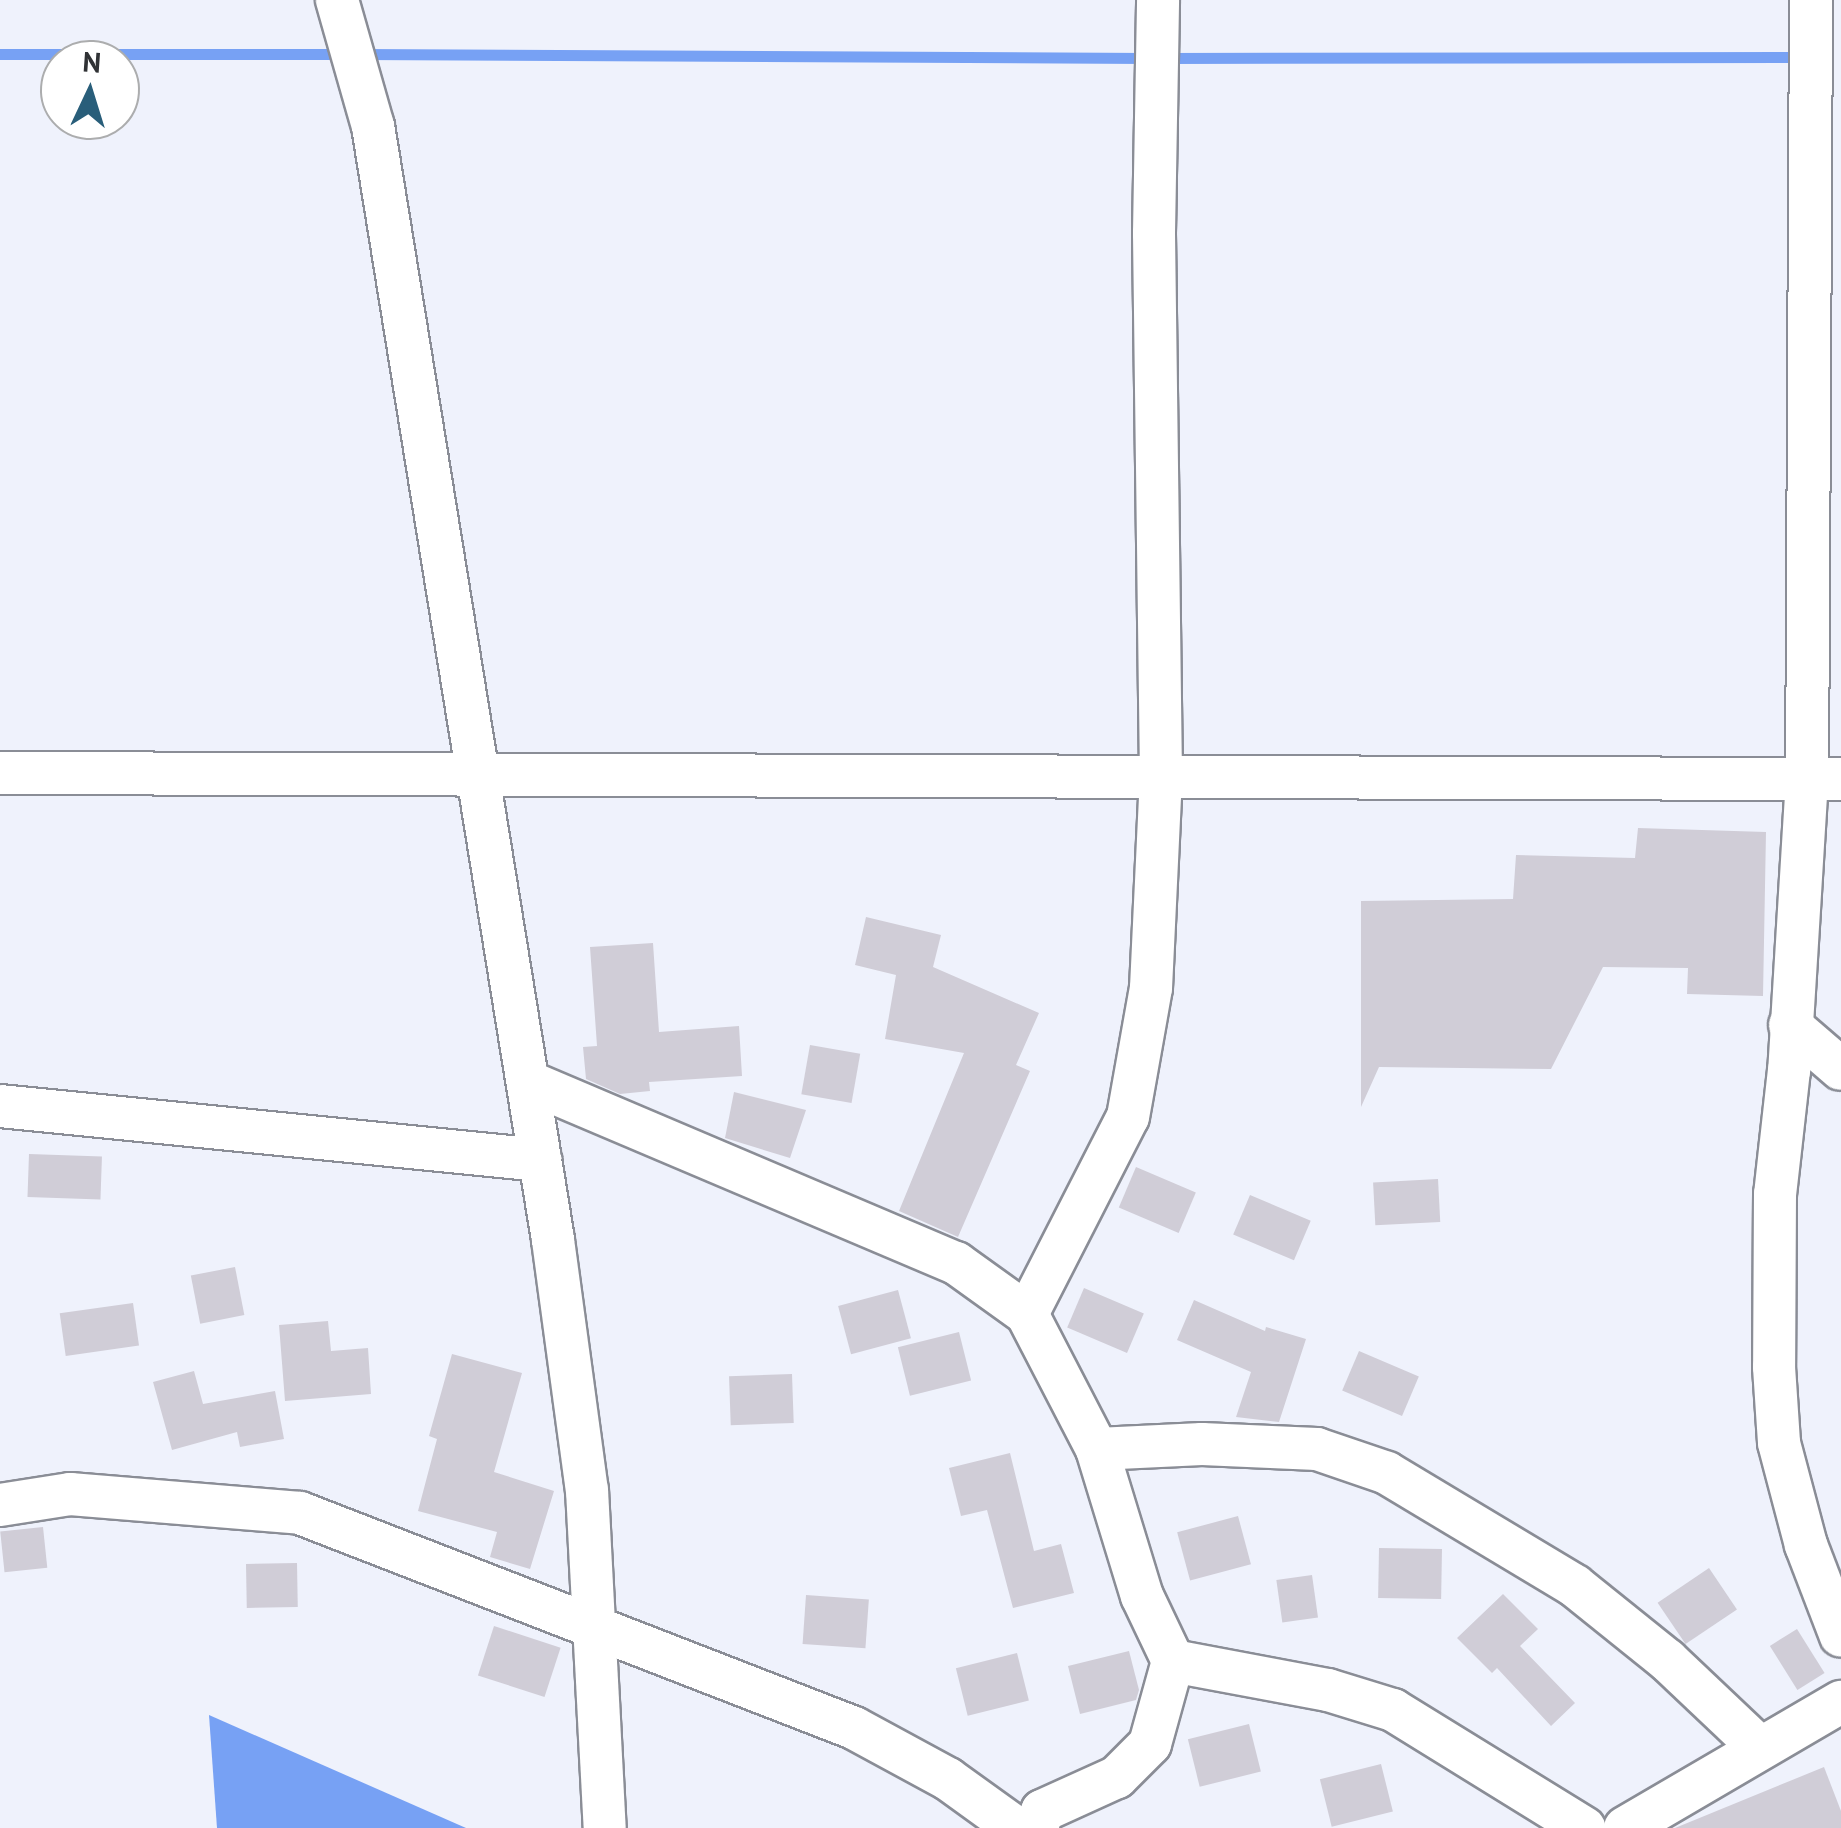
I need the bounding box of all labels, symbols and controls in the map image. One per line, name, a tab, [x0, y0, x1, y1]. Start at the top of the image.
north arrow	[40, 40, 140, 140]
text: N	[82, 42, 102, 81]

